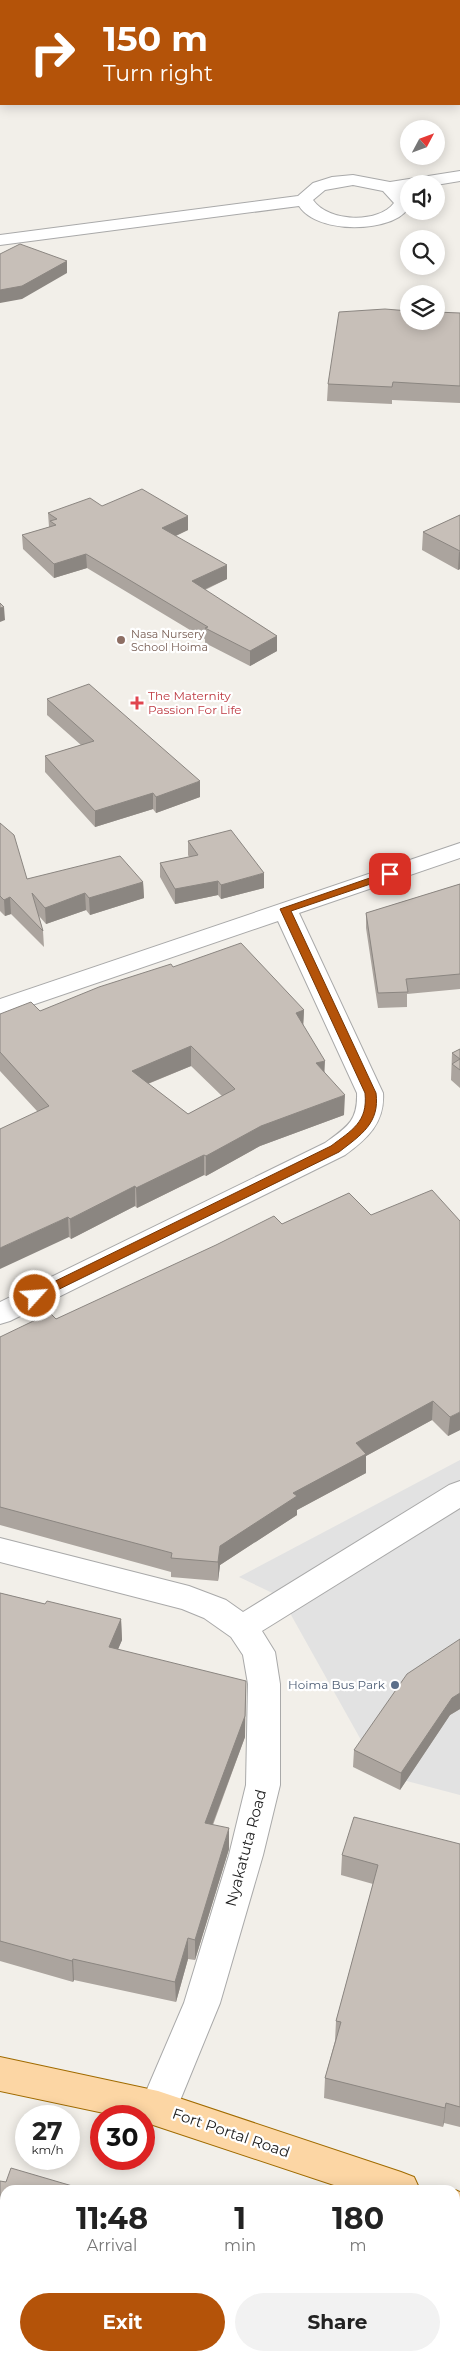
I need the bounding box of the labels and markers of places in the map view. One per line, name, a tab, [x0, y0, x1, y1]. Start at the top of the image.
place label: Nasa Nursery School Hoima	[131, 627, 208, 654]
marker: Nasa Nursery School Hoima	[115, 634, 127, 646]
place label: The Maternity Passion For Life	[148, 688, 242, 717]
marker: The Maternity Passion For Life	[130, 696, 144, 710]
pin	[369, 853, 411, 895]
place label: Hoima Bus Park	[288, 1677, 386, 1692]
marker: Hoima Bus Park	[389, 1679, 401, 1691]

